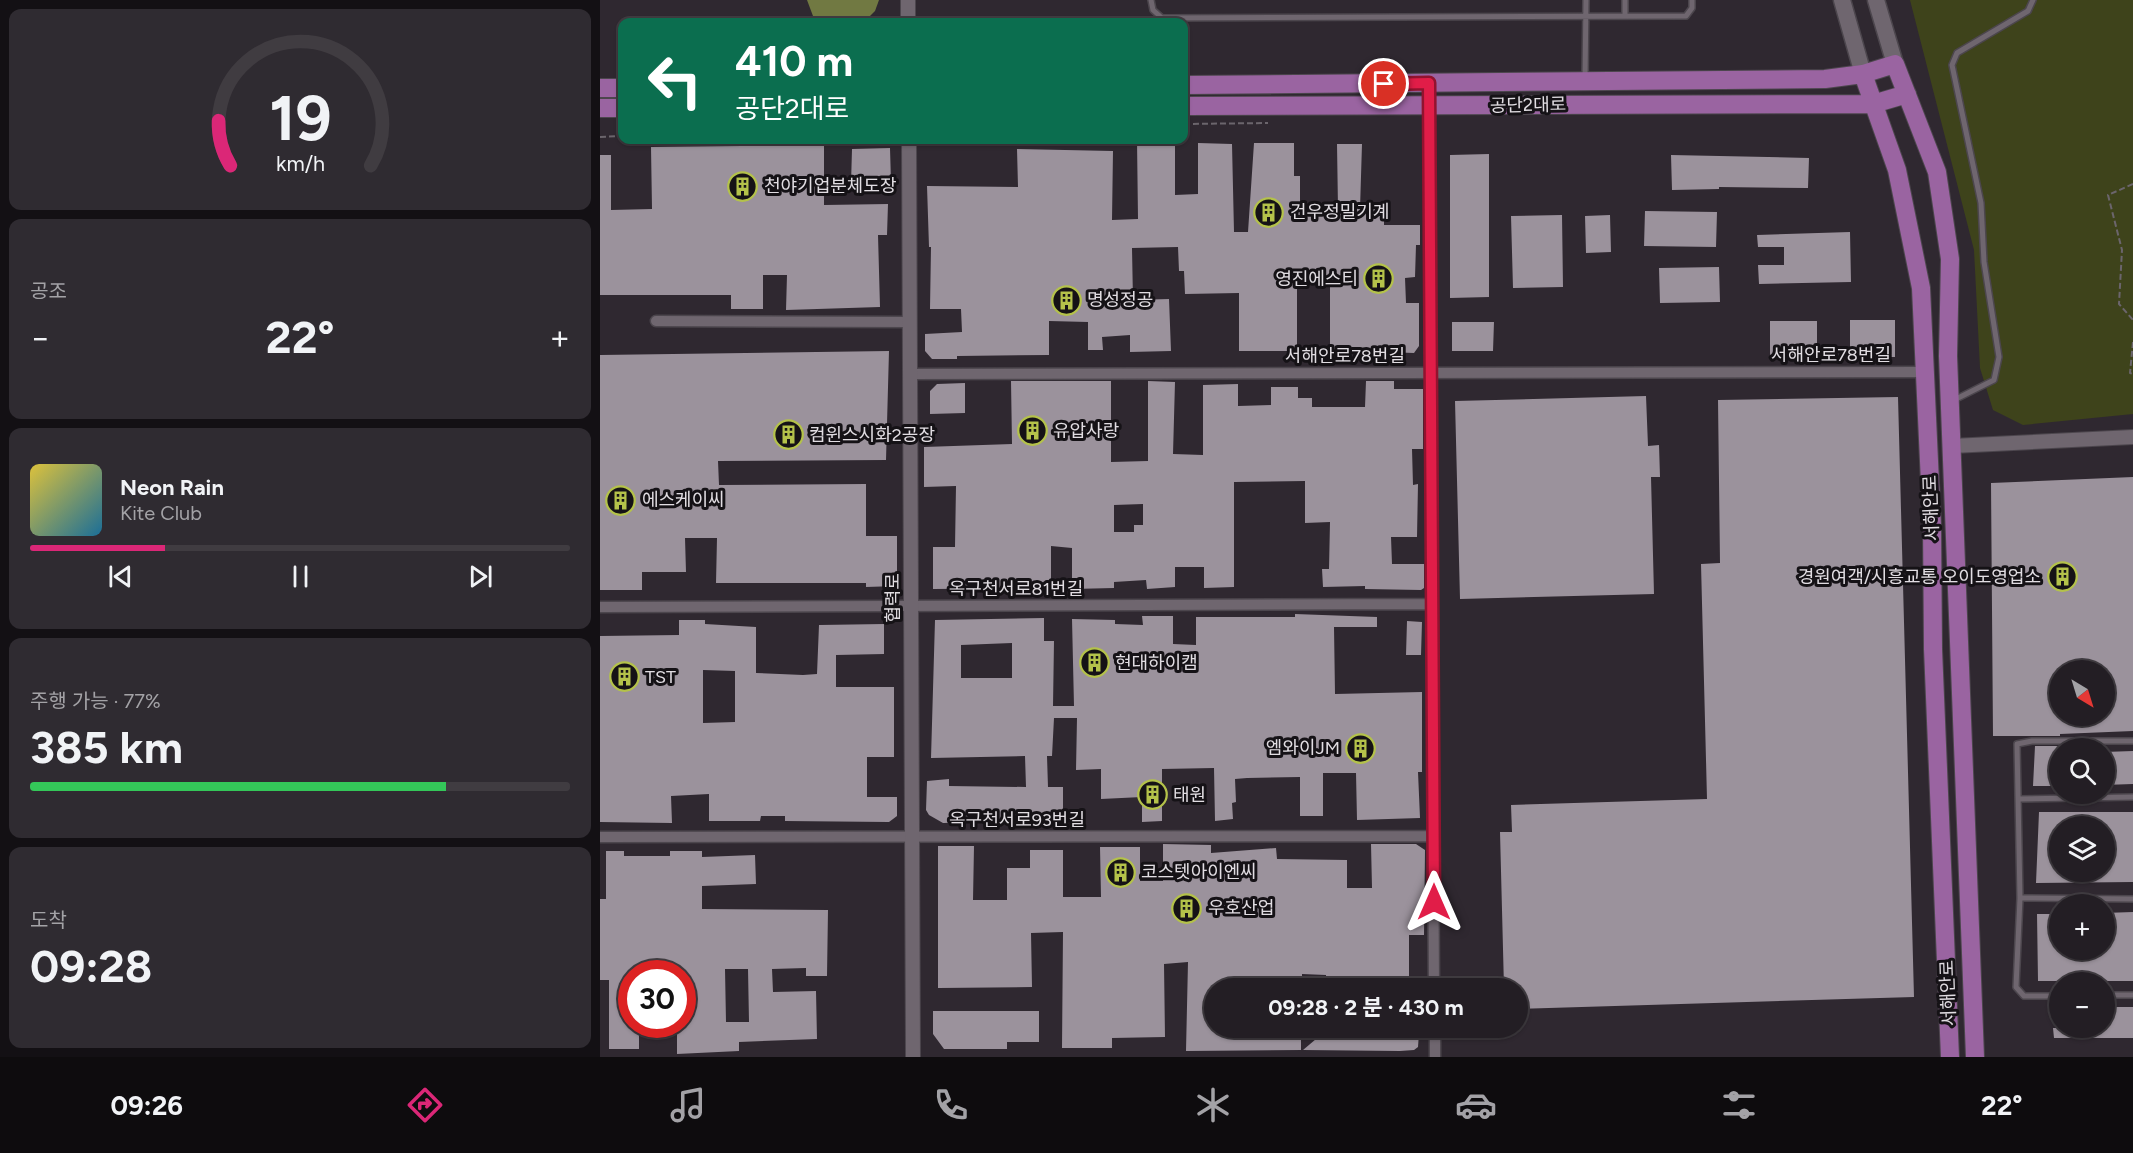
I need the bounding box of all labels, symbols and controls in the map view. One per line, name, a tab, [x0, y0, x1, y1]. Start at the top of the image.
text: 410 m	[735, 36, 853, 87]
icon: left	[636, 42, 714, 120]
pin	[1358, 58, 1409, 109]
icon: arrive	[1367, 67, 1400, 100]
text: 19	[269, 81, 331, 156]
text: 공단2대로	[735, 92, 849, 125]
street label: 공단2대로	[1490, 93, 1566, 117]
text: km/h	[276, 152, 324, 177]
building icon: 천야기업분체도장	[727, 170, 759, 202]
place label: 천야기업분체도장	[764, 175, 896, 197]
building icon: 건우정밀기계	[1253, 196, 1285, 228]
place label: 건우정밀기계	[1290, 201, 1389, 223]
building icon: 영진에스티	[1363, 263, 1395, 295]
place label: 영진에스티	[1275, 268, 1358, 290]
text: 공조	[30, 279, 67, 303]
building icon: 명성정공	[1050, 284, 1082, 316]
place label: 명성정공	[1087, 289, 1153, 311]
text: 22°	[265, 310, 335, 364]
text: −	[30, 318, 51, 357]
text: +	[549, 318, 570, 357]
street label: 서해안로78번길	[1771, 344, 1891, 366]
street label: 서해안로78번길	[1285, 345, 1405, 367]
building icon: 유압사랑	[1016, 415, 1048, 447]
building icon: 컴윈스시화2공장	[772, 419, 804, 451]
place label: 유압사랑	[1053, 420, 1119, 442]
place label: 컴윈스시화2공장	[809, 424, 935, 446]
text: Neon Rain	[120, 474, 224, 501]
street label: 서해안로	[1919, 475, 1943, 541]
building icon: 에스케이씨	[605, 484, 637, 516]
place label: 에스케이씨	[642, 489, 725, 511]
text: Kite Club	[120, 501, 202, 525]
icon: previous	[104, 560, 137, 593]
icon: pause	[284, 560, 317, 593]
icon: next	[464, 560, 497, 593]
building icon: 경원여객/시흥교통 오이도영업소	[2046, 561, 2078, 593]
place label: 경원여객/시흥교통 오이도영업소	[1798, 566, 2041, 588]
street label: 협력로	[882, 573, 904, 623]
street label: 옥구천서로81번길	[949, 578, 1083, 600]
building icon: 현대하이캠	[1078, 647, 1110, 679]
place label: 현대하이캠	[1115, 652, 1198, 674]
north arrow	[2049, 660, 2115, 726]
map controls	[2049, 660, 2115, 1038]
building icon: TST	[608, 661, 640, 693]
place label: TST	[645, 666, 676, 688]
text: 주행 가능 · 77%	[30, 689, 161, 713]
text: 385 km	[30, 720, 183, 774]
building icon: 엠와이JM	[1345, 732, 1377, 764]
place label: 엠와이JM	[1266, 737, 1340, 759]
button: search	[2049, 738, 2115, 804]
building icon: 태원	[1136, 779, 1168, 811]
place label: 태원	[1173, 784, 1206, 806]
street label: 옥구천서로93번길	[949, 809, 1085, 831]
button: layers	[2049, 816, 2115, 882]
building icon: 코스텟아이엔씨	[1104, 856, 1136, 888]
place label: 코스텟아이엔씨	[1141, 861, 1257, 883]
position arrow	[1402, 870, 1466, 934]
building icon: 우호산업	[1171, 892, 1203, 924]
button: +	[2049, 894, 2115, 960]
place label: 우호산업	[1208, 897, 1274, 919]
text: 도착	[30, 908, 67, 932]
text: 09:28	[30, 939, 152, 993]
speed limit sign: 30	[618, 960, 696, 1038]
street label: 서해안로	[1936, 960, 1960, 1026]
button: −	[2049, 972, 2115, 1038]
text: 09:28 · 2 분 · 430 m	[1268, 994, 1464, 1021]
icon: directions	[404, 1084, 446, 1126]
icon: music	[667, 1084, 709, 1126]
icon: phone	[930, 1084, 972, 1126]
icon: climate	[1192, 1084, 1234, 1126]
icon: car	[1455, 1084, 1497, 1126]
icon: filters	[1718, 1084, 1760, 1126]
text: 09:26	[110, 1089, 183, 1122]
text: 22°	[1981, 1089, 2023, 1122]

